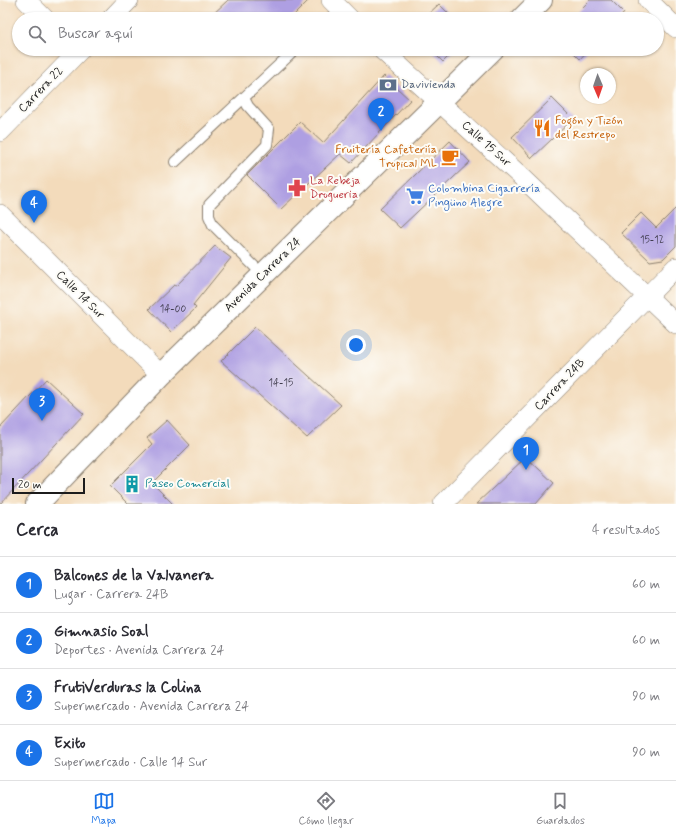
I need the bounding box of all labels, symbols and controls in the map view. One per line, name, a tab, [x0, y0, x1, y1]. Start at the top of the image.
search box	[12, 12, 664, 56]
icon: search	[26, 23, 48, 45]
text: Buscar aquí	[58, 24, 133, 44]
street label: Carrera 22	[15, 64, 67, 116]
north arrow	[580, 68, 616, 104]
bank icon: Davivienda	[378, 75, 398, 95]
place label: Davivienda	[401, 77, 456, 93]
pin: 2	[368, 98, 394, 131]
place label: Fogón y Tizón del Restrepo	[555, 113, 623, 143]
street label: Calle 15 Sur	[458, 117, 514, 171]
restaurant icon: Fogón y Tizón del Restrepo	[532, 118, 552, 138]
place label: Fruitería Cafeteriía Tropical ML	[335, 142, 437, 172]
cafe icon: Fruitería Cafeteriía Tropical ML	[440, 147, 460, 167]
place label: La Rebeja Drogueria	[310, 173, 360, 203]
pharmacy icon: La Rebeja Drogueria	[287, 178, 307, 198]
place label: Colombina Cigarrería Pingüno Alegre	[428, 181, 540, 212]
supermarket icon: Colombina Cigarrería Pingüno Alegre	[405, 186, 425, 206]
pin: 4	[21, 190, 47, 223]
street label: Avenida Carrera 24	[221, 234, 305, 316]
house number: 15-12	[640, 234, 664, 247]
street label: Calle 14 Sur	[52, 267, 108, 323]
house number: 14-00	[160, 303, 186, 316]
your location	[346, 335, 366, 355]
street label: Carrera 24B	[531, 355, 589, 415]
house number: 14-15	[269, 377, 293, 390]
pin: 3	[29, 388, 55, 421]
pin: 1	[513, 437, 539, 470]
building icon: Paseo Comercial	[122, 474, 142, 494]
scale bar	[12, 476, 85, 495]
place label: Paseo Comercial	[145, 476, 230, 492]
text: 20 m	[18, 478, 41, 492]
text: Cerca	[16, 519, 59, 541]
text: 4 resultados	[592, 522, 660, 539]
text: Balcones de la Valvanera	[54, 566, 214, 586]
text: 1	[26, 576, 32, 593]
text: 60 m	[632, 576, 660, 593]
text: Lugar · Carrera 24B	[54, 586, 168, 603]
text: Gimnasio Soal	[54, 622, 148, 642]
text: 2	[26, 632, 32, 649]
text: 60 m	[632, 632, 660, 649]
text: Deportes · Avenida Carrera 24	[54, 642, 225, 659]
text: FrutiVerduras la Colina	[54, 678, 201, 698]
text: 3	[26, 688, 32, 705]
text: 90 m	[632, 688, 660, 705]
text: Supermercado · Avenida Carrera 24	[54, 698, 249, 715]
text: Exito	[54, 734, 86, 754]
text: 4	[25, 744, 33, 761]
text: 90 m	[632, 744, 660, 761]
text: Supermercado · Calle 14 Sur	[54, 754, 207, 771]
tab: Mapa	[91, 790, 116, 828]
tab: Cómo llegar	[299, 790, 354, 828]
tab: Guardados	[536, 790, 585, 828]

